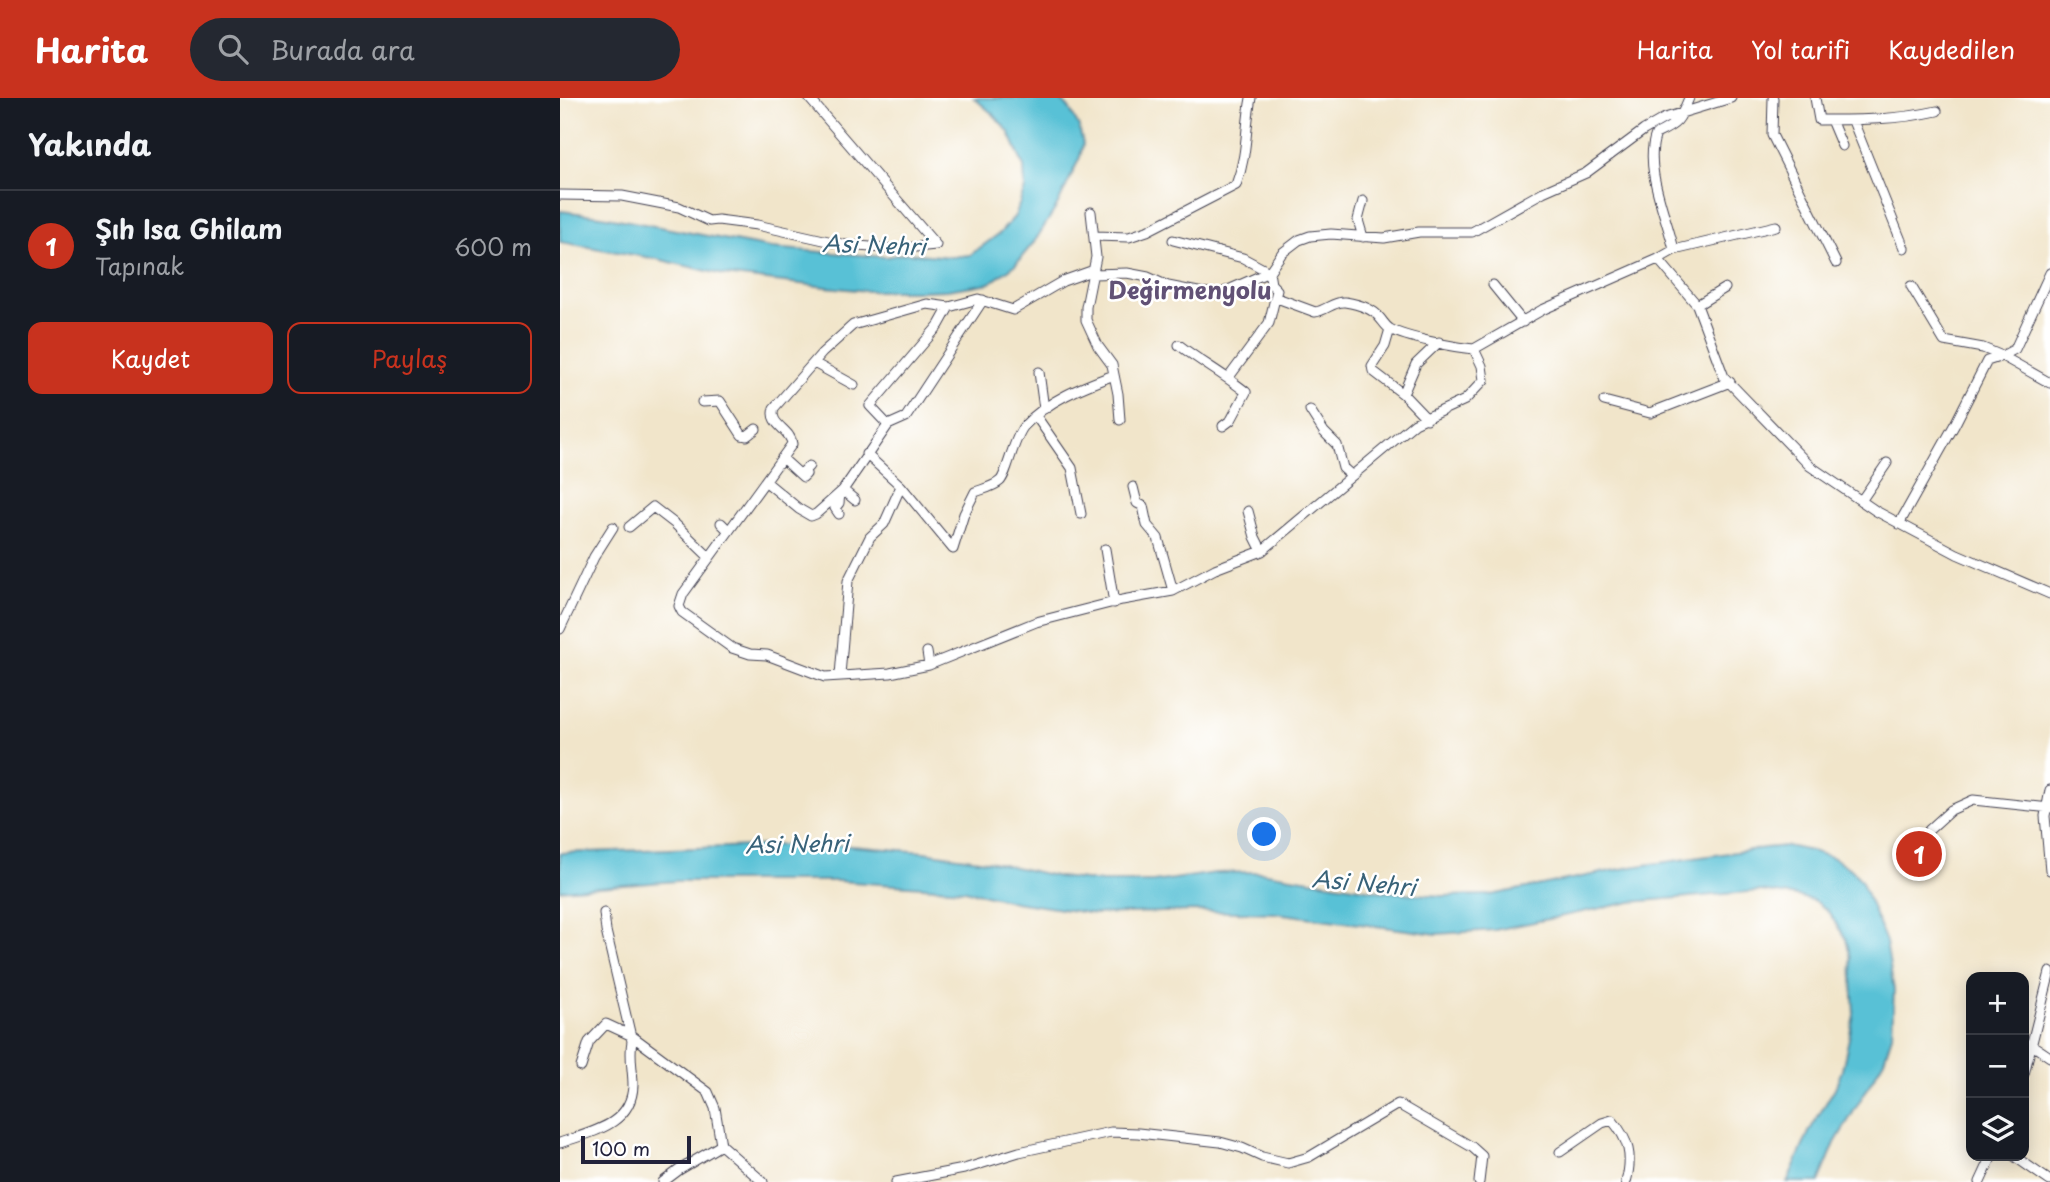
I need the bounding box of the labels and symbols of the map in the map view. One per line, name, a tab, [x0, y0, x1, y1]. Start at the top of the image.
water label: Asi Nehri	[821, 225, 930, 263]
district label: Değirmenyolu	[1108, 271, 1272, 307]
your location	[1247, 817, 1281, 851]
water label: Asi Nehri	[745, 825, 853, 861]
pin: 1	[1896, 828, 1942, 880]
water label: Asi Nehri	[1311, 860, 1421, 904]
scale bar	[581, 1133, 691, 1165]

